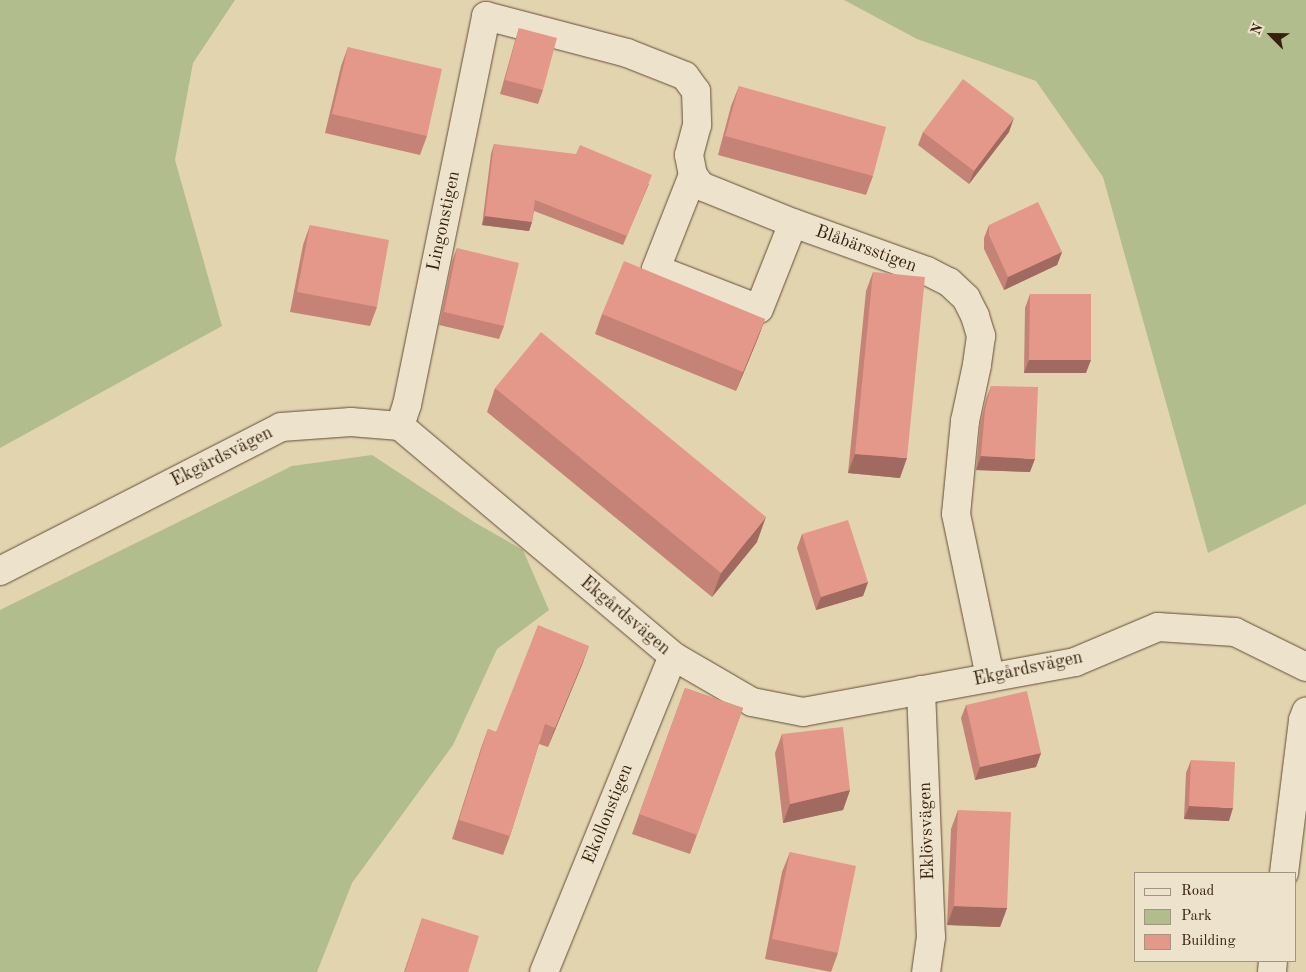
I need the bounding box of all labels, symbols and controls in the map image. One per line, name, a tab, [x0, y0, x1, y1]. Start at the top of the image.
north arrow	[1246, 10, 1296, 60]
text: N	[1249, 21, 1266, 37]
street label: Lingonstigen	[423, 169, 465, 273]
street label: Blåbärsstigen	[812, 221, 920, 277]
street label: Ekgårdsvägen	[168, 422, 276, 492]
street label: Ekgårdsvägen	[575, 572, 675, 660]
street label: Ekgårdsvägen	[971, 647, 1085, 691]
street label: Ekollonstigen	[578, 761, 638, 867]
street label: Eklövsvägen	[914, 781, 940, 881]
legend	[1134, 872, 1296, 962]
text: Road	[1181, 884, 1214, 899]
text: Park	[1181, 909, 1212, 924]
text: Building	[1181, 934, 1236, 949]

